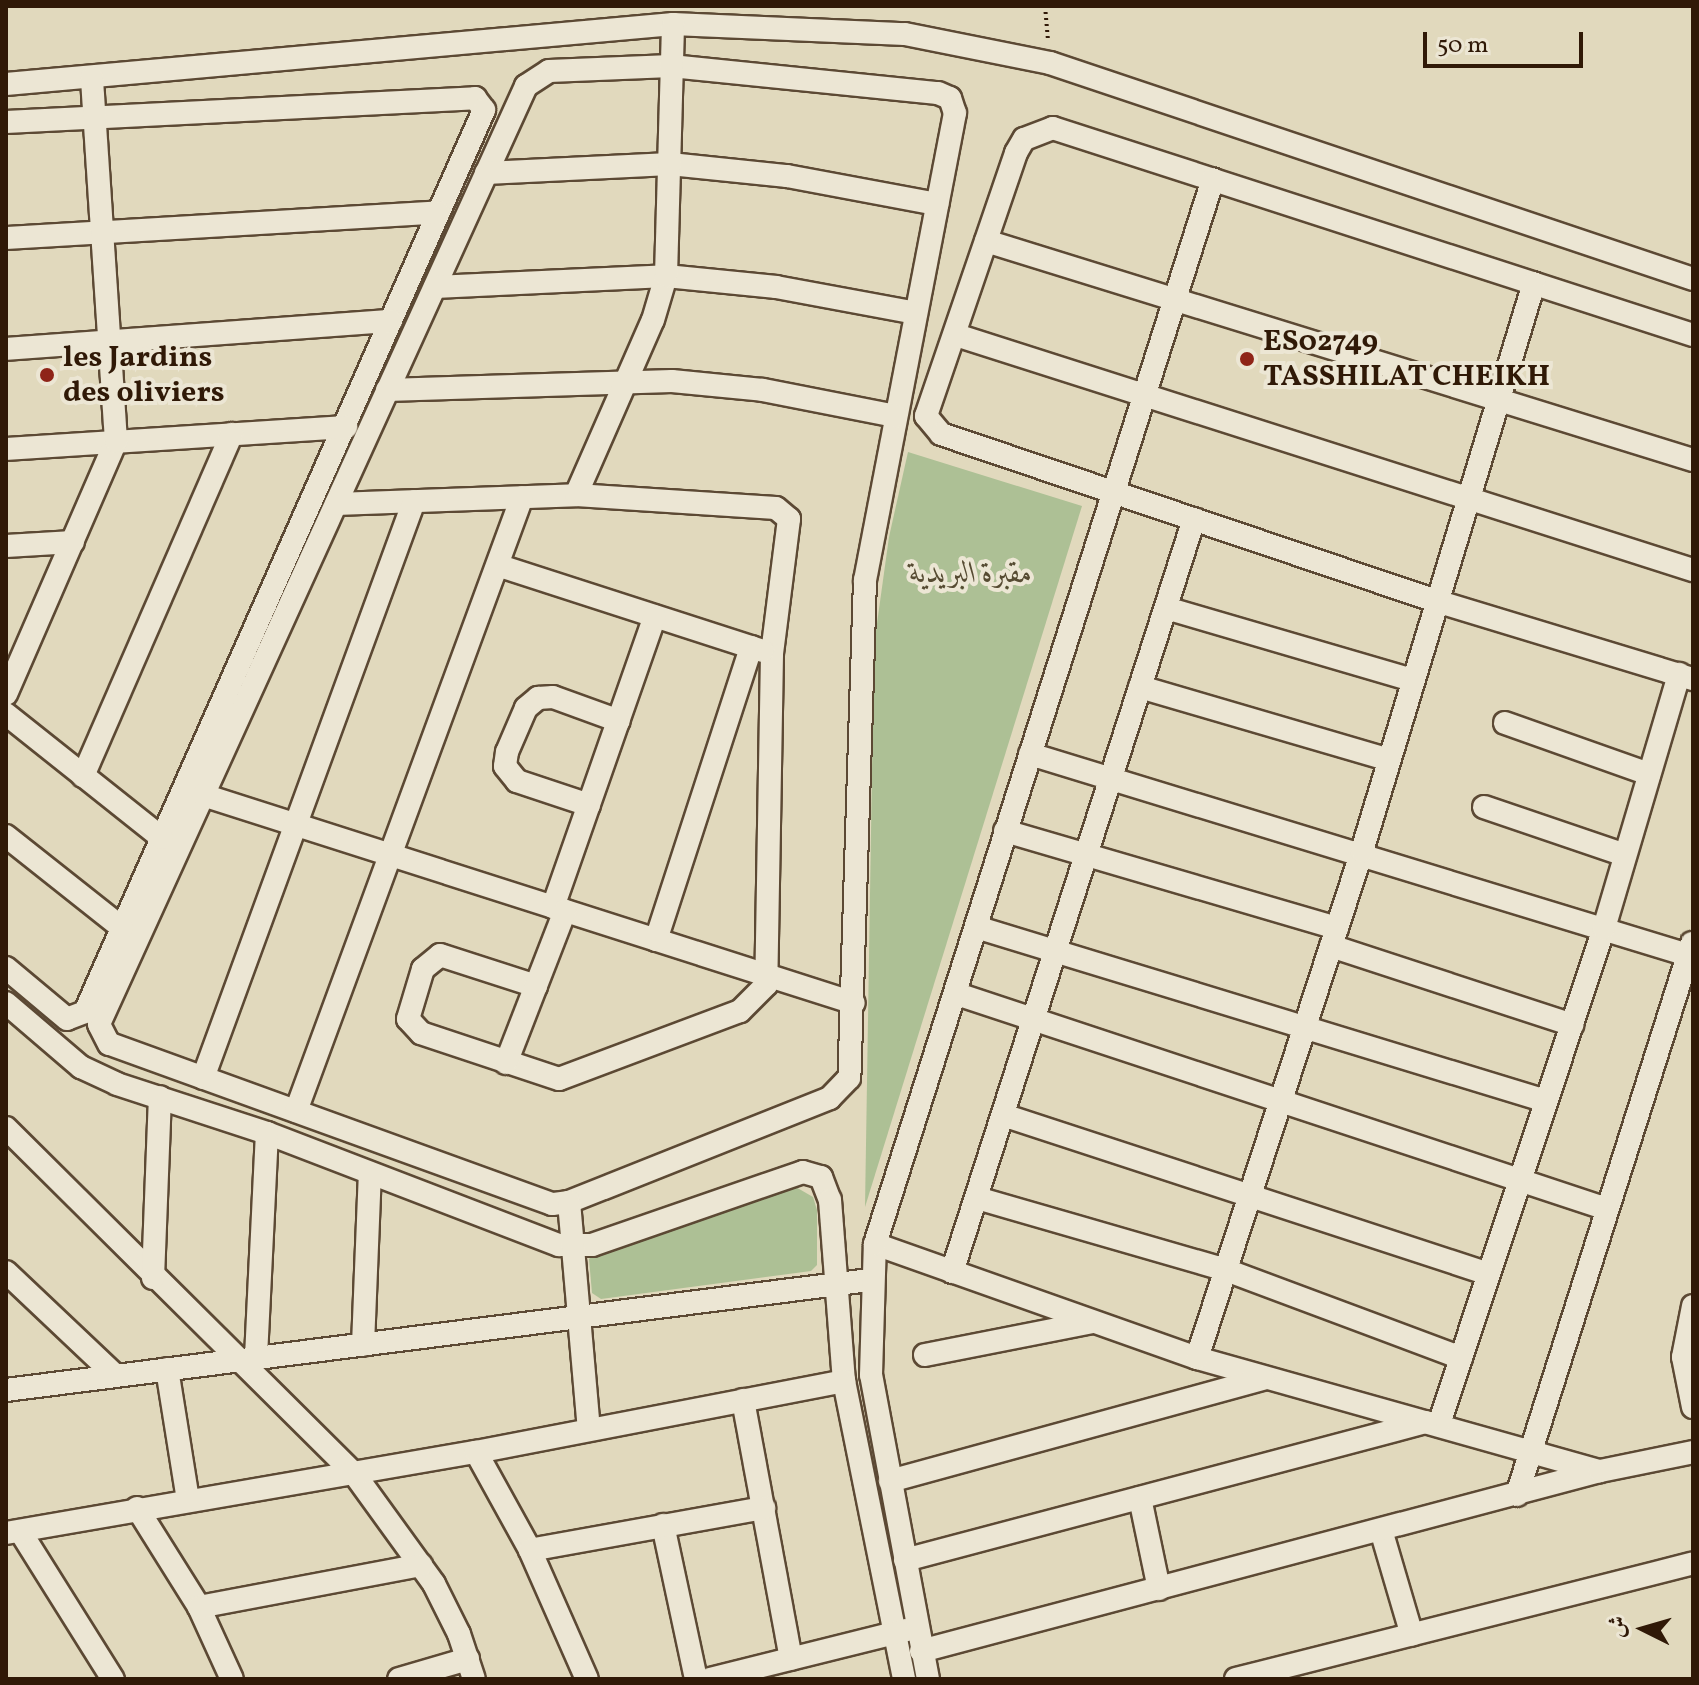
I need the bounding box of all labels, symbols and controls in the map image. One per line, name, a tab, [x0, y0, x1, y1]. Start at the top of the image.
scale bar	[1427, 16, 1587, 66]
text: 50 m	[1437, 29, 1489, 63]
place label: ES02749 TASSHILAT CHEIKH	[1263, 324, 1551, 394]
place label: les Jardins des oliviers	[63, 340, 225, 410]
marker: ES02749 TASSHILAT CHEIKH	[1238, 350, 1256, 368]
marker: les Jardins des oliviers	[38, 366, 56, 384]
park label: مقبرة البريدية	[909, 556, 1033, 592]
north arrow	[1603, 1589, 1683, 1669]
text: ش	[1602, 1615, 1635, 1639]

